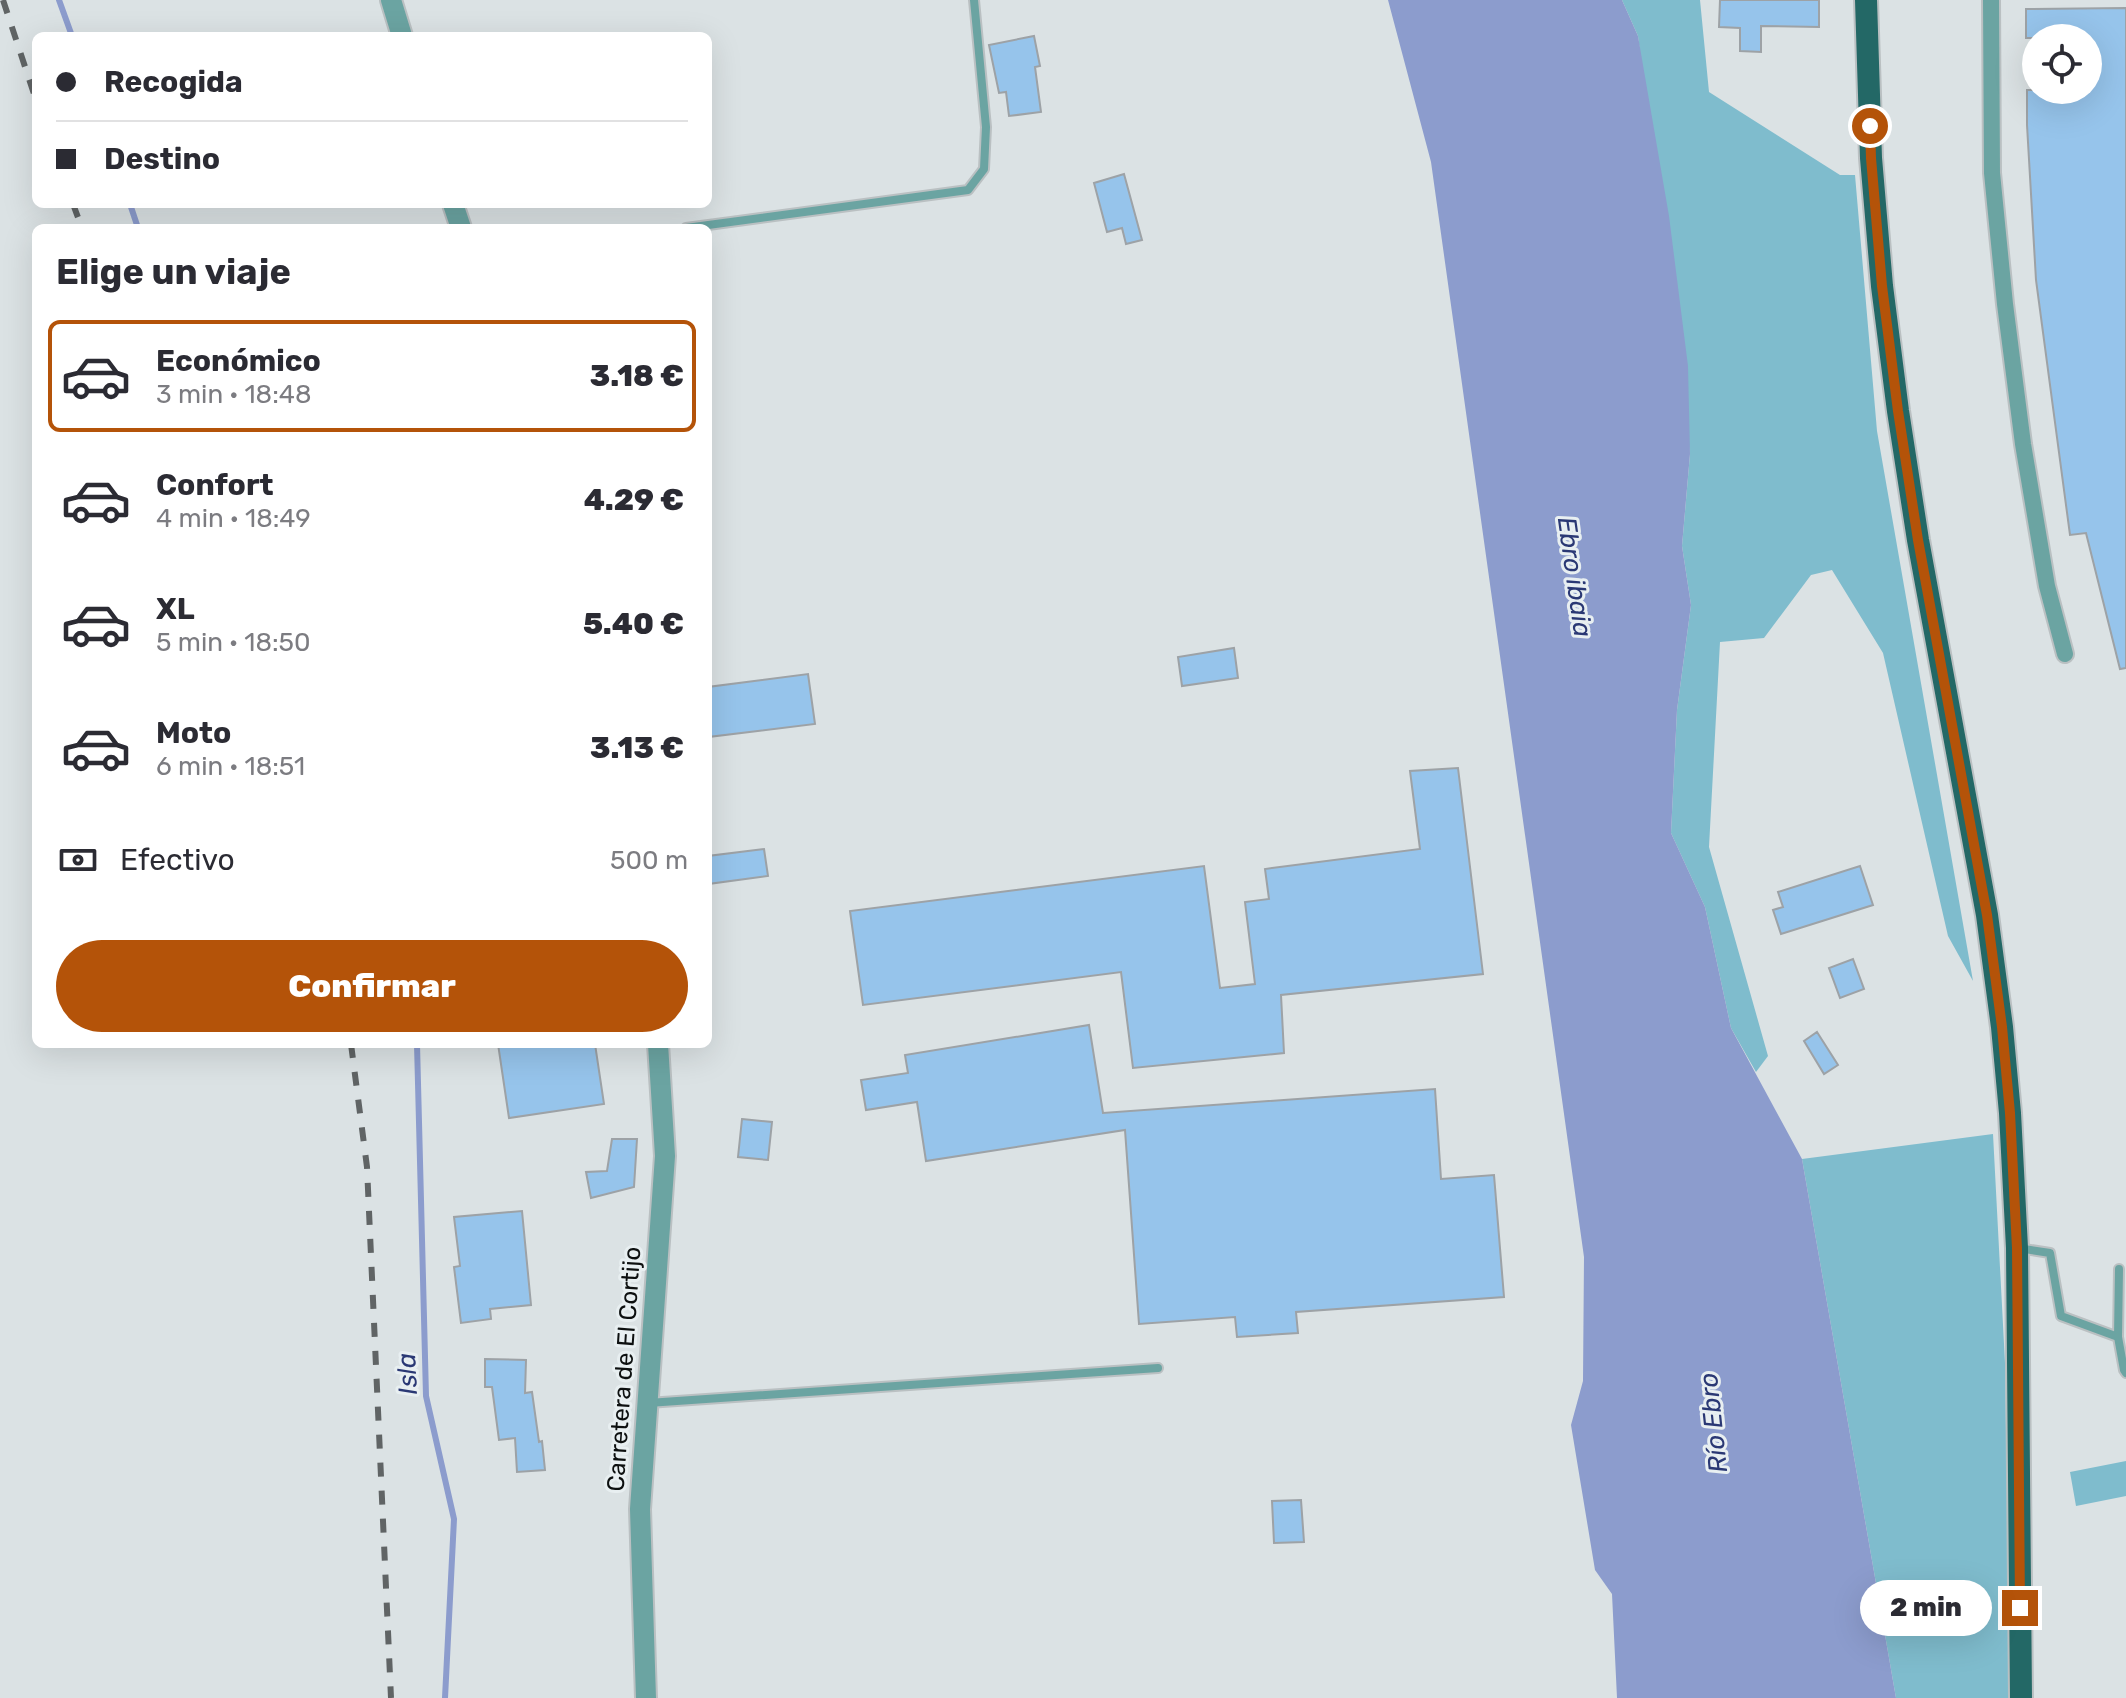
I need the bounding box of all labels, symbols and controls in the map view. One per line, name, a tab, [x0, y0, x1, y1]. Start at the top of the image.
map controls	[2022, 24, 2102, 104]
button: locate	[2022, 24, 2102, 104]
text: Recogida	[104, 64, 243, 100]
route start	[1852, 108, 1888, 144]
text: Destino	[104, 141, 220, 177]
text: Elige un viaje	[56, 250, 291, 293]
icon: car	[60, 340, 132, 412]
text: Económico	[156, 343, 321, 379]
text: 3.18 €	[590, 358, 684, 394]
text: 3 min · 18:48	[156, 379, 311, 410]
icon: car	[60, 464, 132, 536]
text: Confort	[156, 467, 274, 503]
text: 4.29 €	[584, 482, 684, 518]
text: 4 min · 18:49	[156, 503, 311, 534]
water label: Ebro ibaia	[1551, 515, 1598, 639]
icon: car	[60, 588, 132, 660]
text: XL	[156, 591, 195, 627]
text: 5.40 €	[583, 606, 684, 642]
text: 5 min · 18:50	[156, 627, 311, 658]
icon: car	[60, 712, 132, 784]
text: Moto	[156, 715, 231, 751]
text: 3.13 €	[590, 730, 684, 766]
text: 6 min · 18:51	[156, 751, 305, 782]
icon: cash	[56, 838, 100, 882]
text: Efectivo	[120, 842, 235, 878]
text: 500 m	[610, 845, 688, 876]
button: Confirmar	[56, 940, 688, 1032]
street label: Carretera de El Cortijo	[601, 1246, 647, 1492]
water label: Isla	[391, 1352, 424, 1396]
water label: Río Ebro	[1693, 1371, 1734, 1475]
callout: 2 min	[1860, 1580, 1992, 1636]
route end	[2002, 1590, 2038, 1626]
text: 2 min	[1890, 1592, 1962, 1623]

